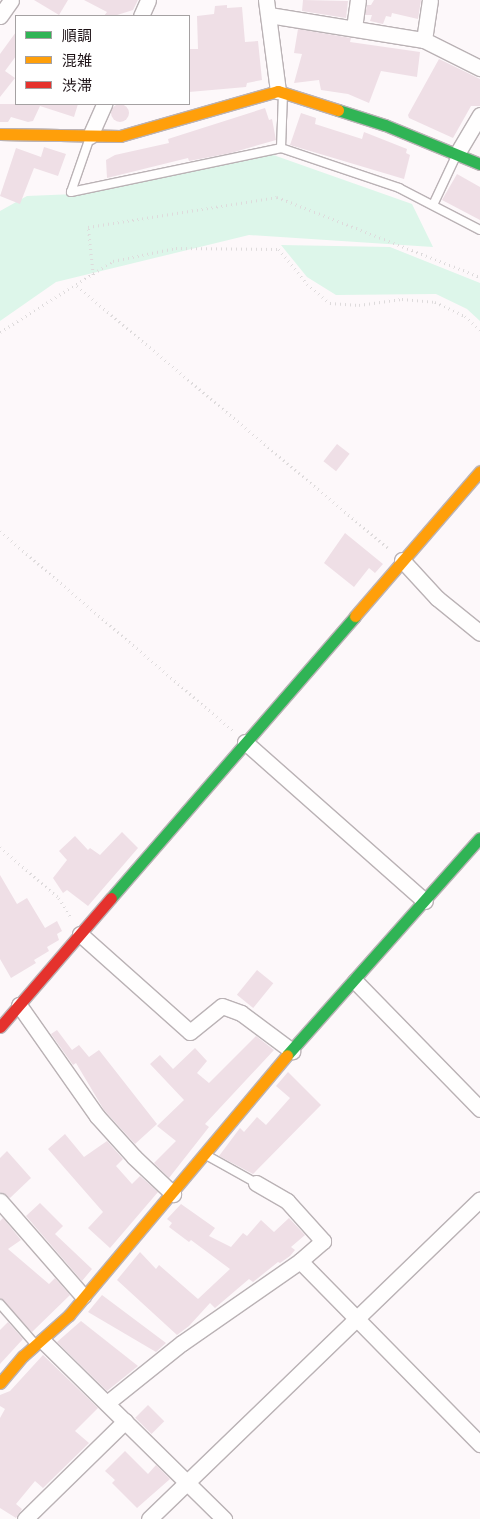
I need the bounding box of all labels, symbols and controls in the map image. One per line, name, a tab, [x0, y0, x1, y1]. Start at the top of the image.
legend	[15, 15, 190, 105]
text: 順調	[62, 27, 92, 45]
text: 混雑	[62, 52, 92, 70]
text: 渋滞	[62, 77, 92, 95]

